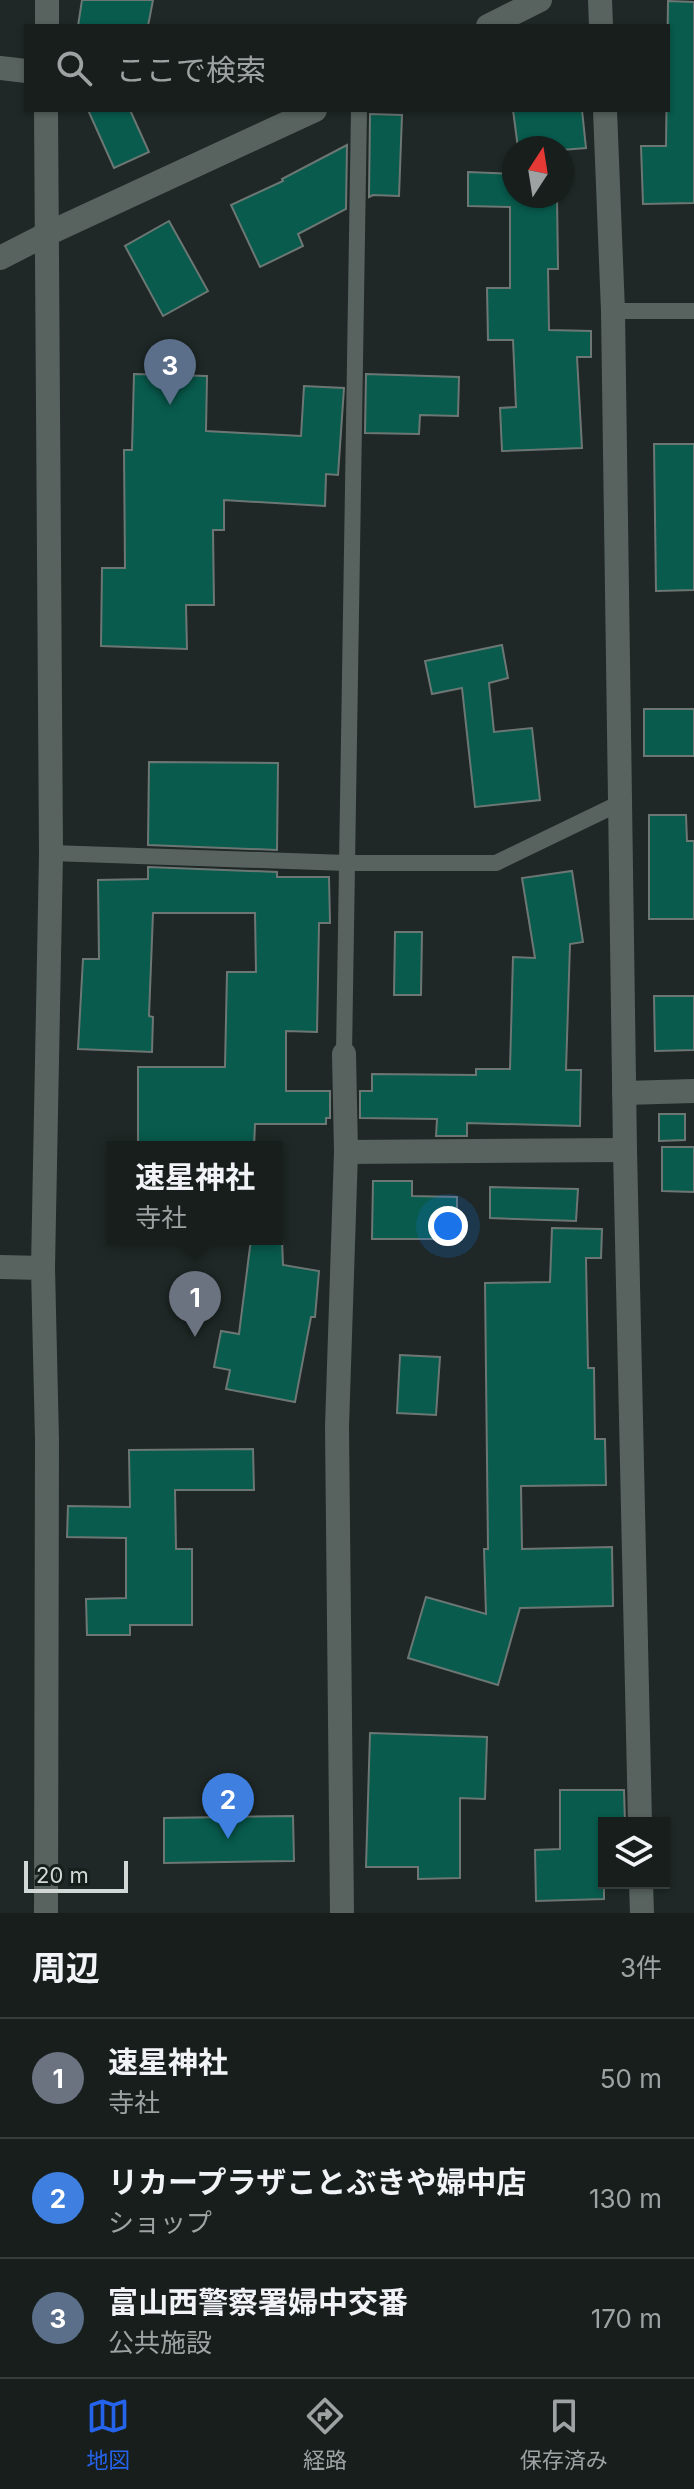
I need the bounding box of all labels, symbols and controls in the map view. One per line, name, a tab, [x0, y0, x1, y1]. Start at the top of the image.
search box	[24, 24, 670, 112]
icon: search	[52, 46, 96, 90]
text: ここで検索	[116, 52, 266, 88]
north arrow	[502, 136, 574, 208]
pin: 3	[144, 339, 196, 405]
popup	[107, 1141, 283, 1245]
text: 速星神社	[135, 1159, 255, 1195]
text: 寺社	[135, 1202, 187, 1233]
your location	[428, 1206, 468, 1246]
pin: 1	[169, 1271, 221, 1337]
pin: 2	[202, 1773, 254, 1839]
map controls	[598, 1817, 670, 1889]
button: layers	[598, 1817, 670, 1889]
scale bar	[24, 1857, 128, 1893]
text: 20 m	[36, 1862, 89, 1888]
text: 周辺	[32, 1947, 100, 1988]
text: 3件	[620, 1952, 662, 1983]
text: 速星神社	[108, 2044, 228, 2080]
text: 1	[52, 2063, 64, 2094]
text: 50 m	[600, 2063, 662, 2094]
text: 寺社	[108, 2087, 160, 2118]
text: リカープラザことぶきや婦中店	[108, 2164, 526, 2200]
text: 2	[50, 2183, 66, 2214]
text: 130 m	[589, 2183, 662, 2214]
text: ショップ	[108, 2207, 212, 2238]
text: 富山西警察署婦中交番	[108, 2284, 408, 2320]
text: 3	[50, 2303, 66, 2334]
text: 170 m	[591, 2303, 662, 2334]
text: 公共施設	[108, 2327, 212, 2358]
tab: 地図	[86, 2394, 130, 2474]
tab: 経路	[303, 2394, 347, 2474]
tab: 保存済み	[520, 2394, 608, 2474]

